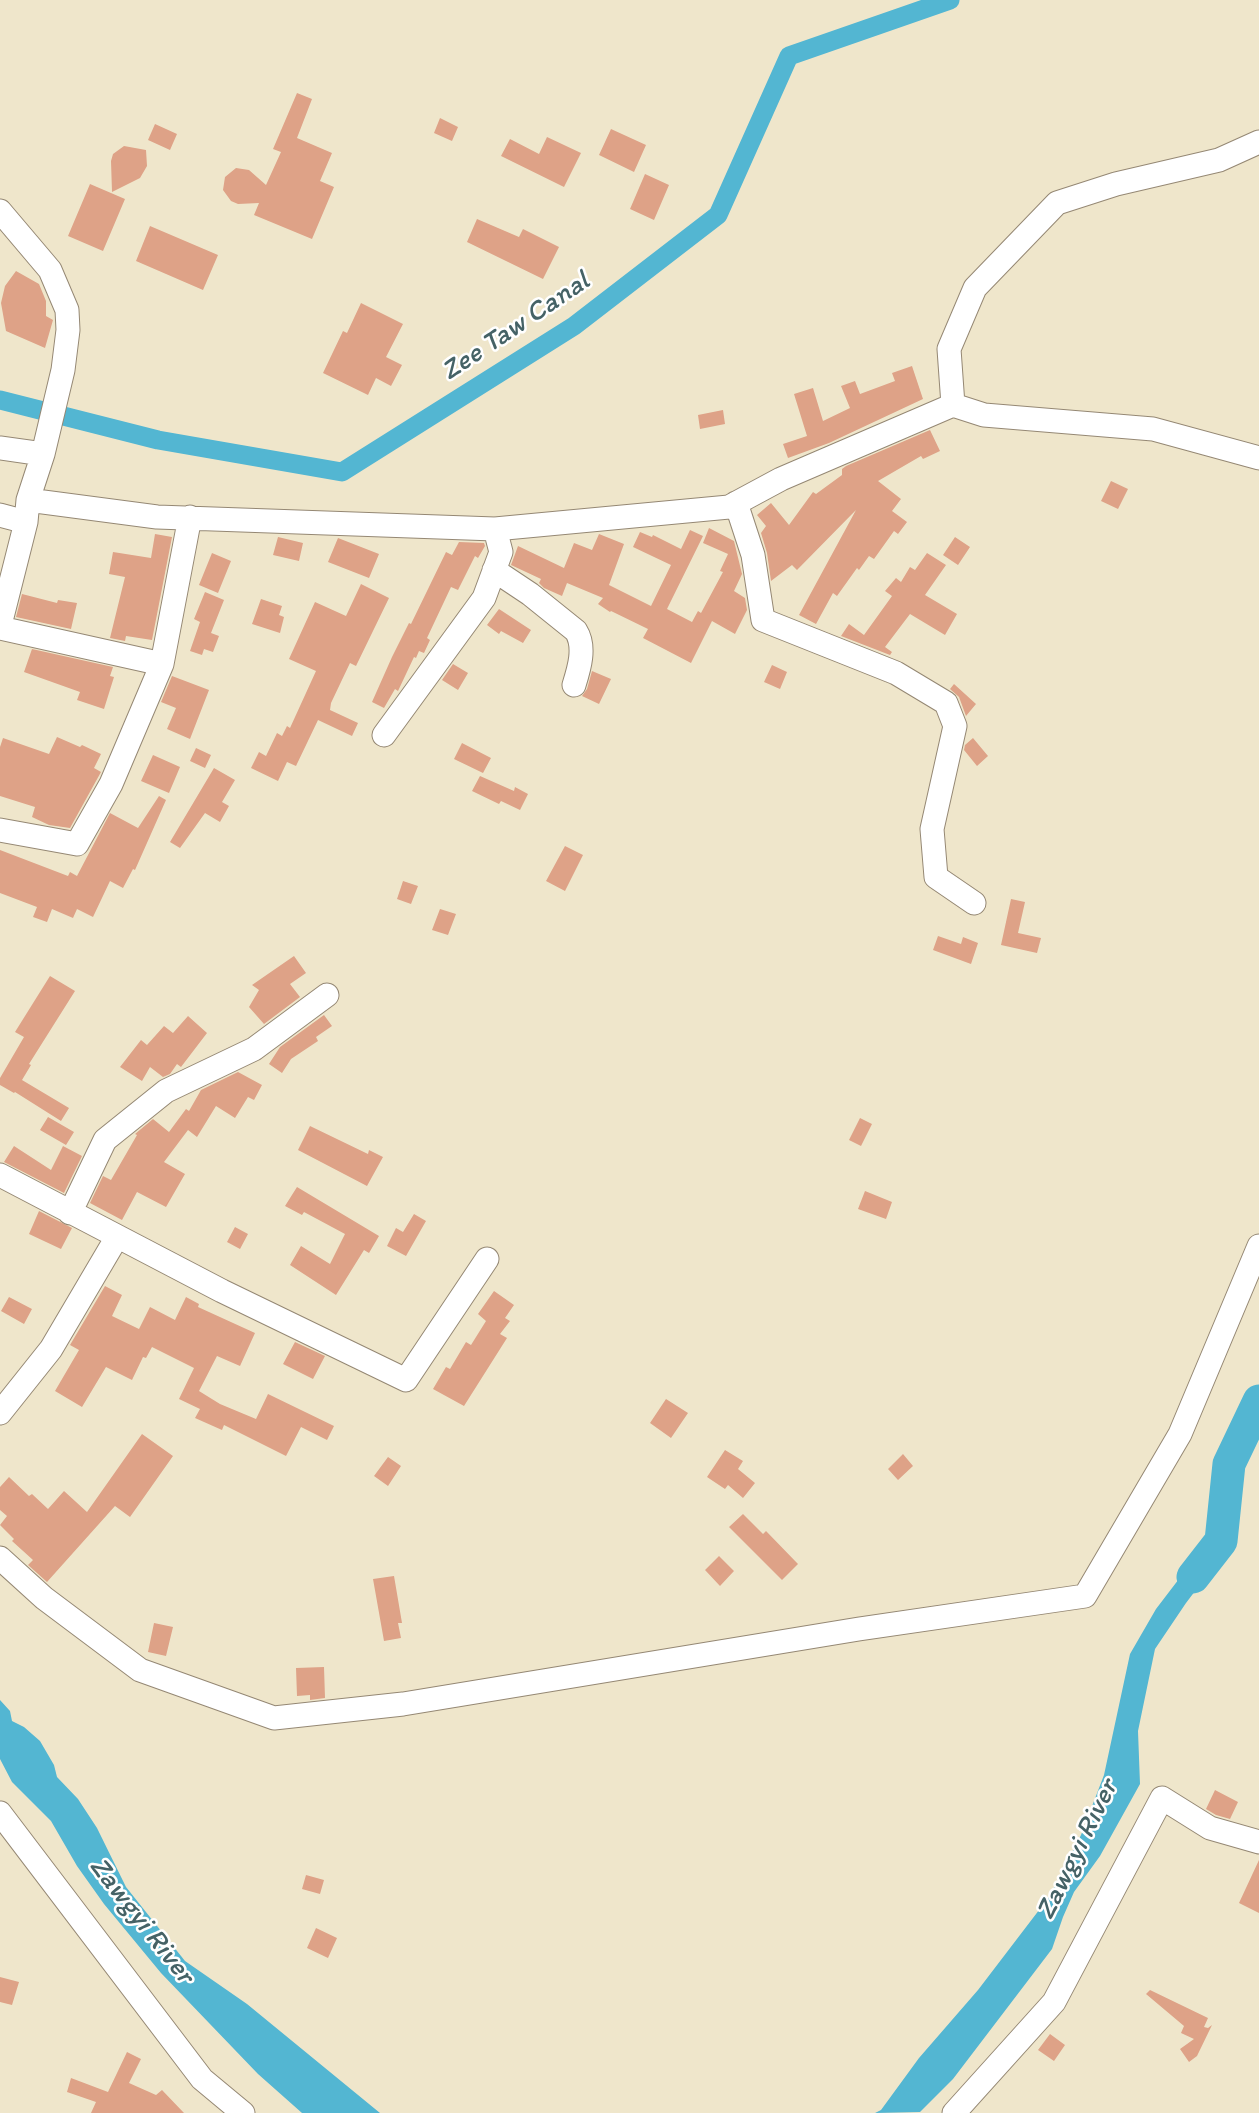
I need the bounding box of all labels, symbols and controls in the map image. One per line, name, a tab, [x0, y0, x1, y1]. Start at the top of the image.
water label: Zee Taw Canal	[435, 265, 597, 389]
water label: Zawgyi River	[1030, 1775, 1126, 1925]
water label: Zawgyi River	[81, 1851, 201, 1991]

